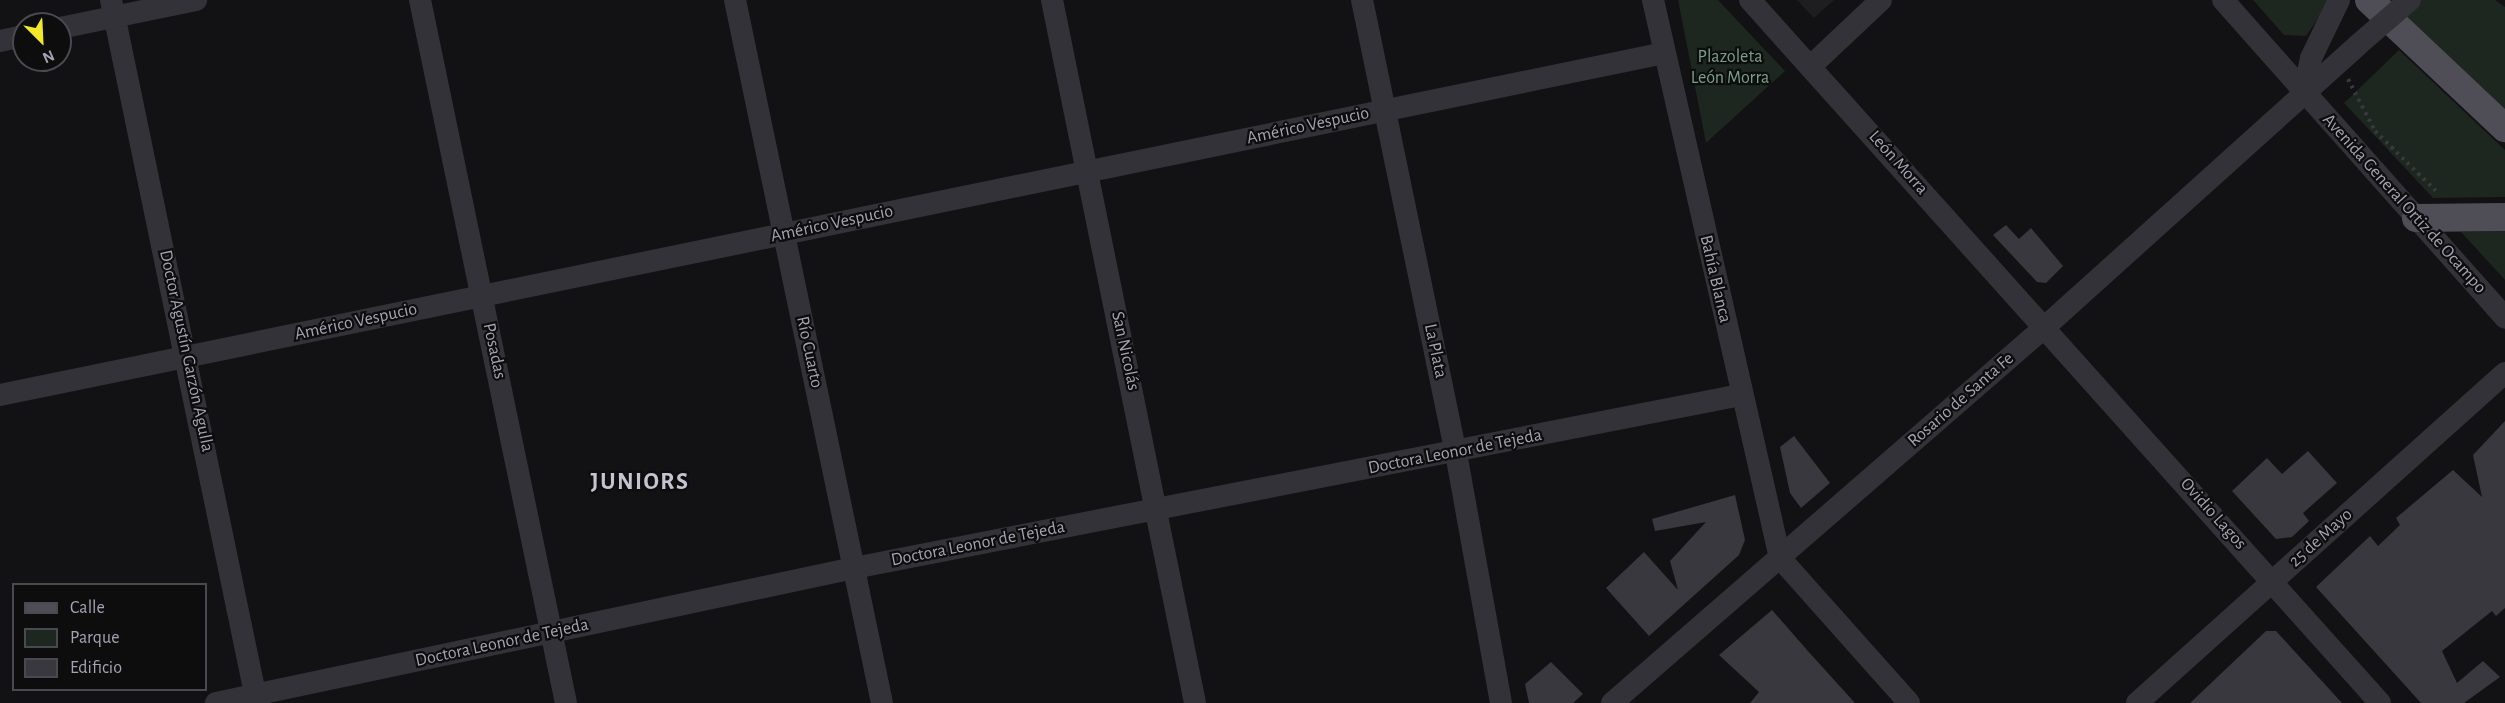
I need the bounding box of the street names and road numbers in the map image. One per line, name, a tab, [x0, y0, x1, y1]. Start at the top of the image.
street label: Américo Vespucio	[1245, 102, 1371, 150]
street label: Avenida General Ortiz de Ocampo	[2317, 110, 2491, 298]
street label: León Morra	[1864, 127, 1932, 199]
street label: Américo Vespucio	[769, 200, 895, 248]
street label: Bahía Blanca	[1694, 233, 1736, 325]
street label: Doctor Agustín Garzón Agulla	[154, 248, 218, 454]
street label: Américo Vespucio	[293, 298, 419, 346]
street label: San Nicolás	[1106, 309, 1144, 393]
street label: Río Cuarto	[791, 314, 827, 390]
street label: Posadas	[478, 321, 510, 381]
street label: La Plata	[1419, 322, 1451, 380]
street label: Rosario de Santa Fe	[1904, 348, 2018, 452]
street label: Doctora Leonor de Tejeda	[1366, 425, 1544, 479]
street label: Ovidio Lagos	[2175, 474, 2251, 554]
street label: 25 de Mayo	[2285, 504, 2357, 572]
street label: Doctora Leonor de Tejeda	[889, 517, 1067, 571]
street label: Doctora Leonor de Tejeda	[413, 614, 591, 672]

